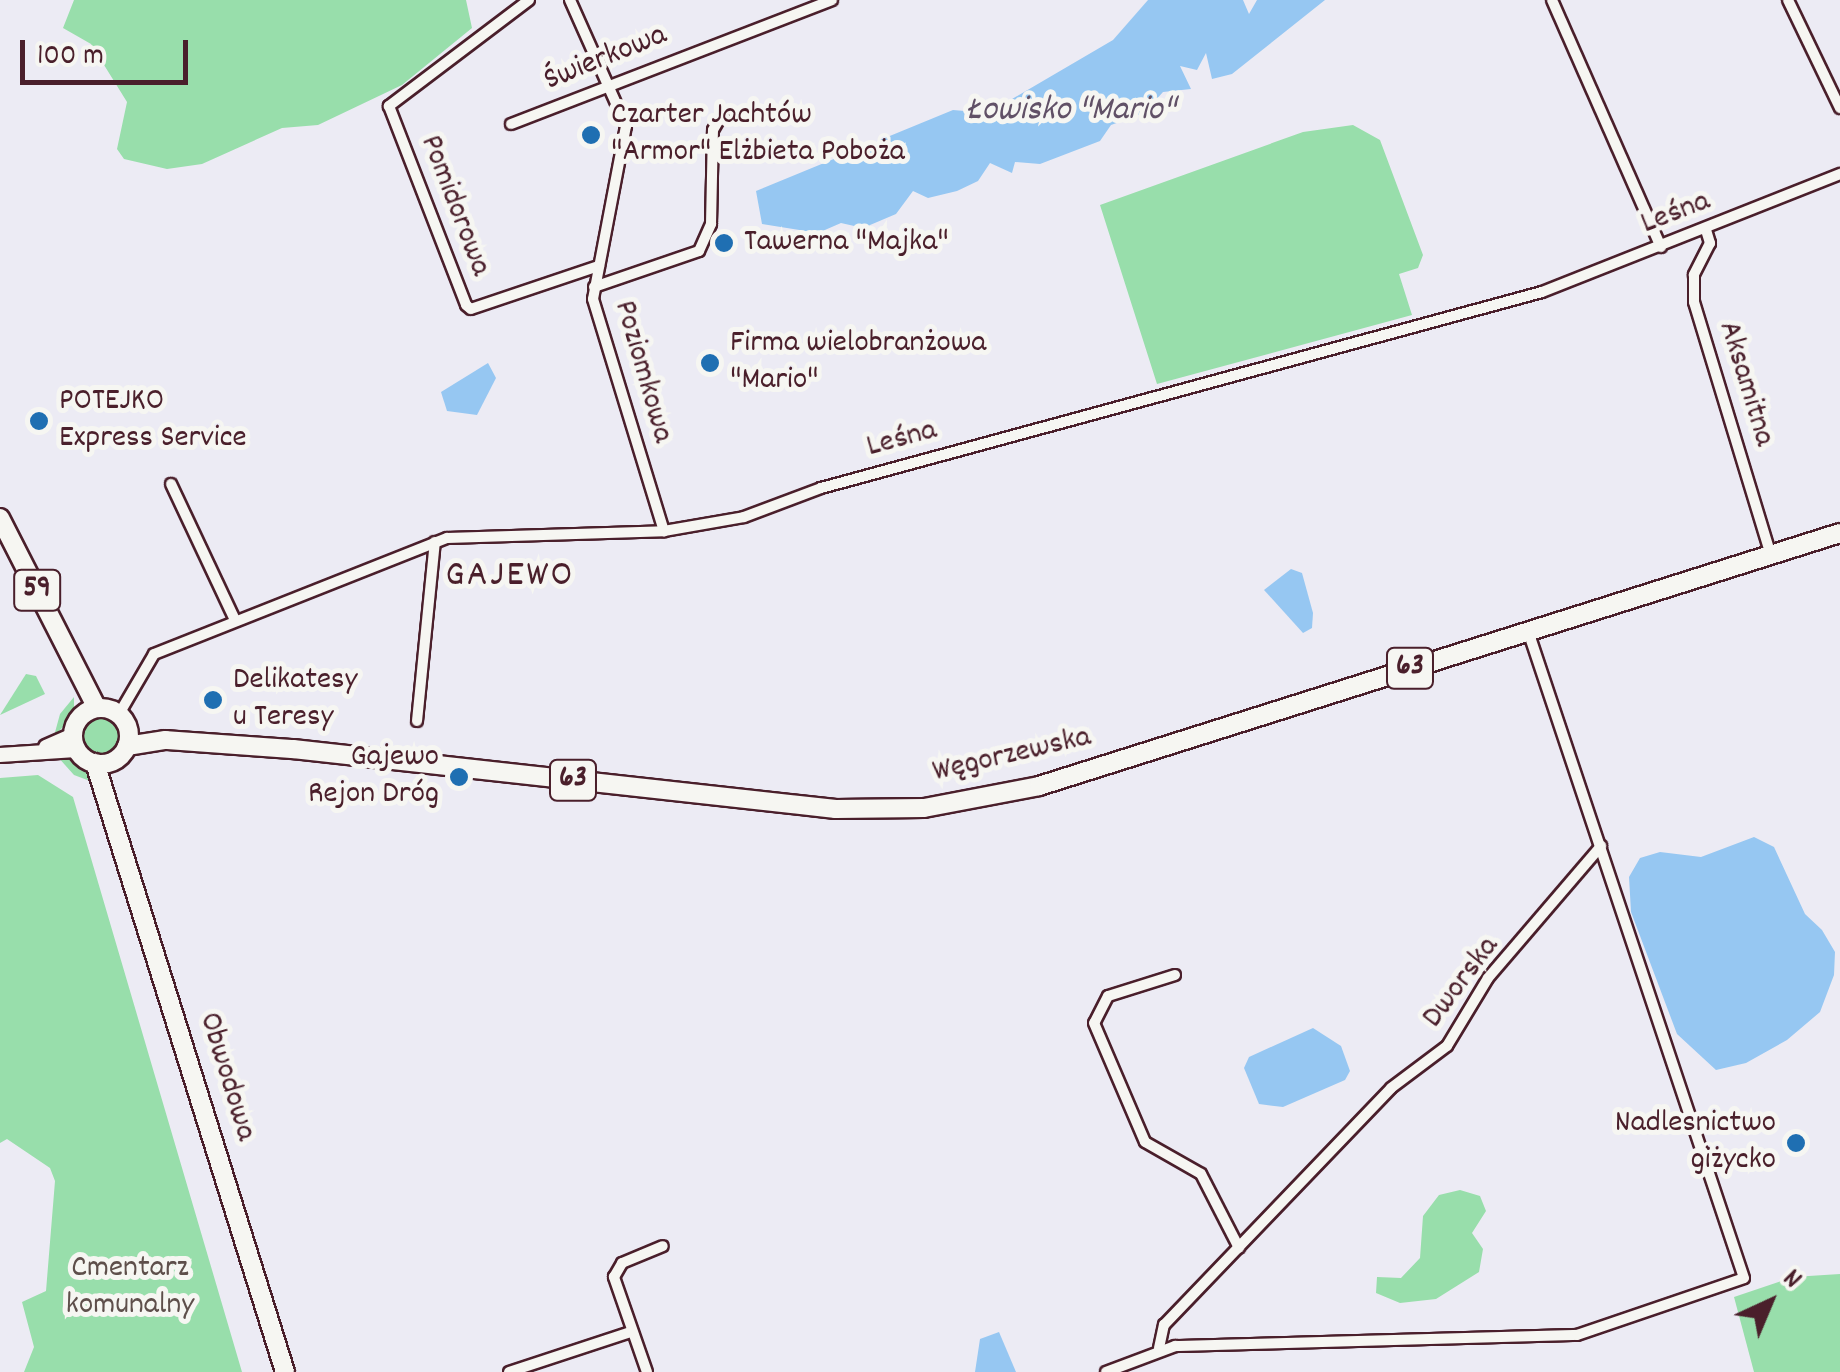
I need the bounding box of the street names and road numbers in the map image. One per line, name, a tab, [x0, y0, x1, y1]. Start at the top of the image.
street label: Świerkowa	[539, 17, 673, 101]
street label: Pomidorowa	[410, 130, 498, 282]
street label: Leśna	[1636, 183, 1716, 245]
street label: Poziomkowa	[603, 297, 681, 447]
street label: Aksamitna	[1708, 317, 1782, 451]
street label: Leśna	[863, 412, 941, 468]
road number: 59	[12, 565, 62, 615]
road number: 63	[1385, 643, 1435, 693]
street label: Węgorzewska	[929, 719, 1095, 793]
road number: 63	[548, 755, 598, 805]
street label: Dworska	[1415, 930, 1509, 1036]
street label: Obwodowa	[188, 1008, 264, 1146]

